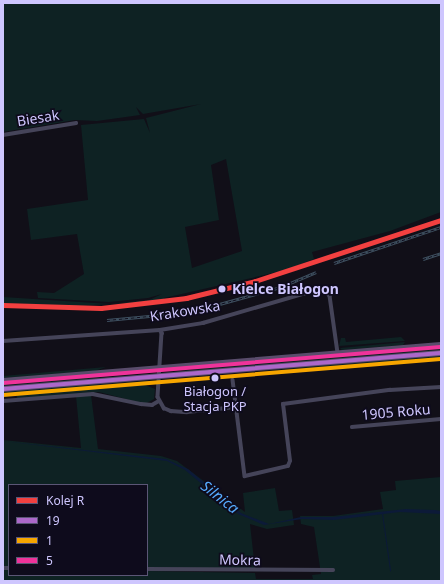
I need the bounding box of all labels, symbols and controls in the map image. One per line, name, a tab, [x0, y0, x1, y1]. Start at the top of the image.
street label: Biesak	[16, 106, 60, 130]
place label: Kielce Białogon	[232, 281, 339, 297]
marker: Kielce Białogon	[215, 282, 229, 296]
street label: Krakowska	[149, 297, 221, 325]
marker: Białogon / Stacja PKP	[210, 373, 220, 383]
place label: Białogon / Stacja PKP	[183, 384, 247, 415]
street label: 1905 Roku	[361, 401, 431, 423]
water label: Silnica	[197, 477, 243, 517]
legend	[8, 484, 148, 576]
text: Kolej R	[46, 492, 84, 509]
text: 19	[46, 512, 60, 529]
text: 1	[46, 532, 53, 549]
street label: Mokra	[219, 551, 261, 569]
text: 5	[46, 552, 53, 569]

